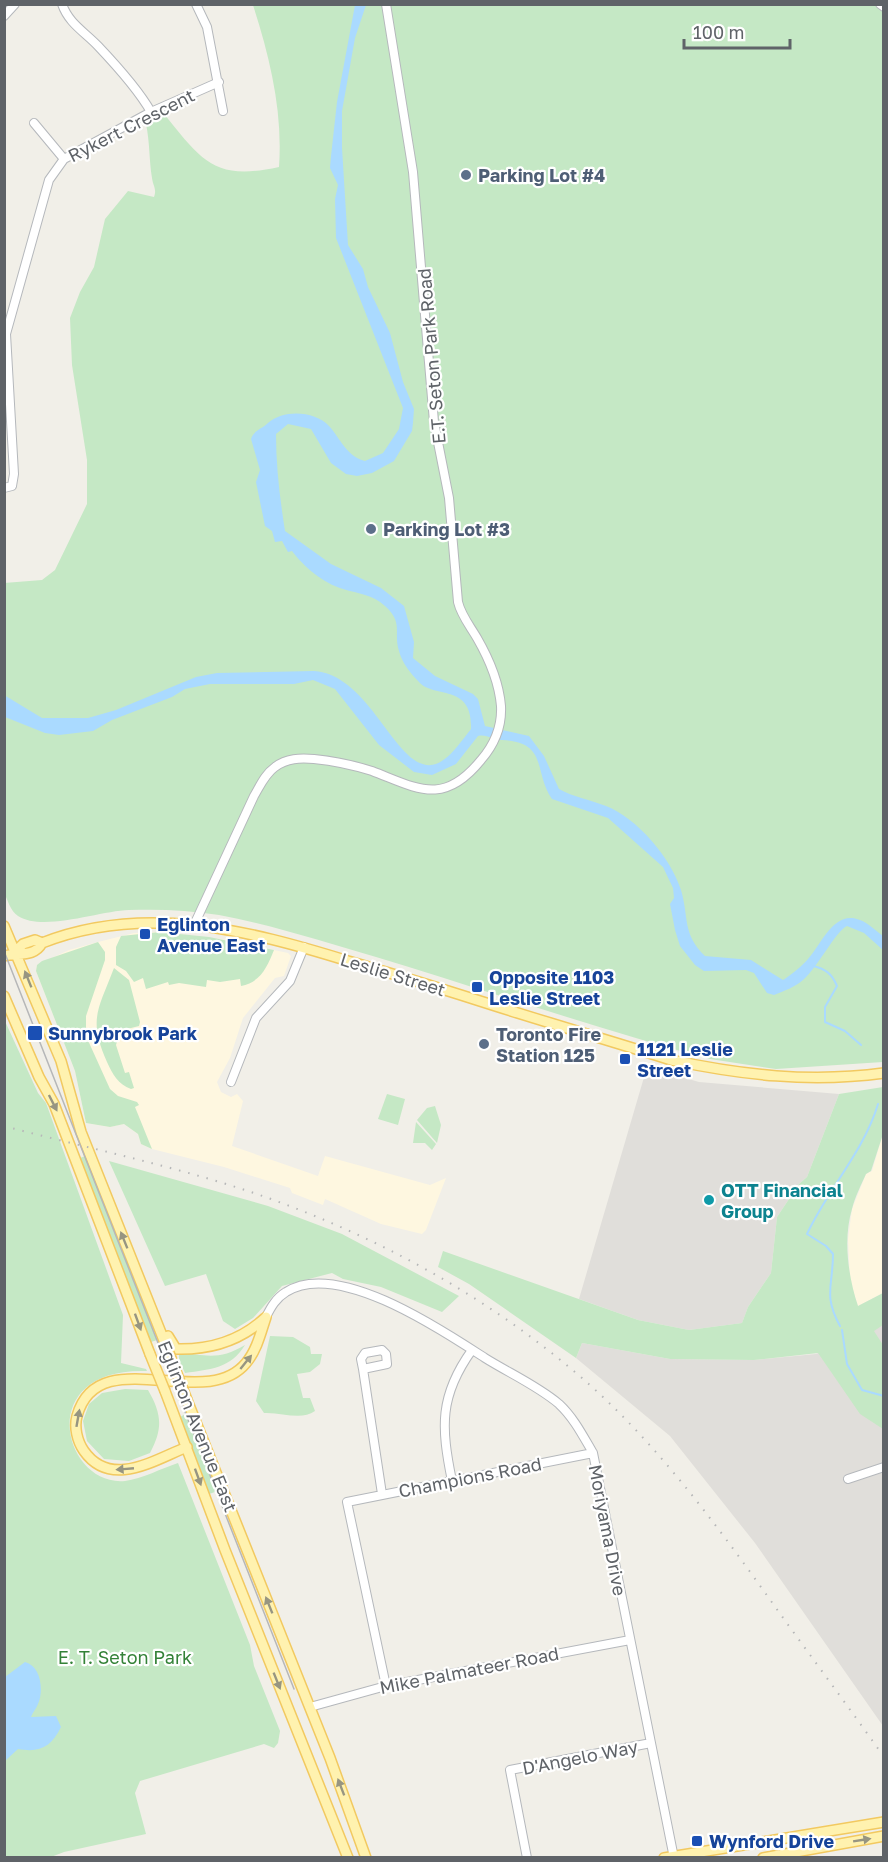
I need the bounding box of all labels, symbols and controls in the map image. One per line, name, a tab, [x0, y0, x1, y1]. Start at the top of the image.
scale bar	[684, 12, 790, 50]
text: 100 m	[693, 21, 744, 43]
street label: Rykert Crescent	[64, 84, 198, 166]
place label: Parking Lot #4	[478, 164, 605, 186]
marker: Parking Lot #4	[459, 168, 473, 182]
street label: E.T. Seton Park Road	[412, 267, 450, 445]
place label: Parking Lot #3	[383, 518, 510, 540]
marker: Parking Lot #3	[364, 522, 378, 536]
place label: Eglinton Avenue East	[157, 913, 265, 956]
marker: Eglinton Avenue East	[138, 927, 152, 941]
street label: Leslie Street	[338, 948, 448, 1000]
place label: Opposite 1103 Leslie Street	[489, 966, 614, 1009]
one-way arrow	[23, 970, 32, 988]
marker: Opposite 1103 Leslie Street	[470, 980, 484, 994]
place label: Sunnybrook Park	[48, 1022, 198, 1044]
place label: Toronto Fire Station 125	[496, 1023, 601, 1066]
marker: Sunnybrook Park	[26, 1024, 44, 1042]
marker: Toronto Fire Station 125	[477, 1037, 491, 1051]
place label: 1121 Leslie Street	[637, 1038, 733, 1081]
marker: 1121 Leslie Street	[618, 1052, 632, 1066]
one-way arrow	[49, 1095, 58, 1112]
place label: OTT Financial Group	[721, 1179, 843, 1222]
marker: OTT Financial Group	[702, 1193, 716, 1207]
one-way arrow	[119, 1231, 129, 1249]
one-way arrow	[133, 1313, 143, 1331]
street label: Eglinton Avenue East	[154, 1337, 242, 1515]
one-way arrow	[239, 1354, 252, 1370]
one-way arrow	[74, 1408, 83, 1427]
street label: Champions Road	[397, 1452, 543, 1502]
street label: Moriyama Drive	[585, 1463, 631, 1597]
one-way arrow	[115, 1464, 134, 1474]
one-way arrow	[194, 1468, 203, 1486]
one-way arrow	[264, 1596, 274, 1614]
street label: Mike Palmateer Road	[377, 1642, 561, 1698]
park label: E. T. Seton Park	[58, 1646, 192, 1668]
one-way arrow	[273, 1672, 282, 1690]
street label: D'Angelo Way	[520, 1735, 640, 1779]
one-way arrow	[335, 1778, 345, 1796]
place label: Wynford Drive	[709, 1830, 835, 1852]
marker: Wynford Drive	[690, 1834, 704, 1848]
one-way arrow	[853, 1835, 872, 1844]

